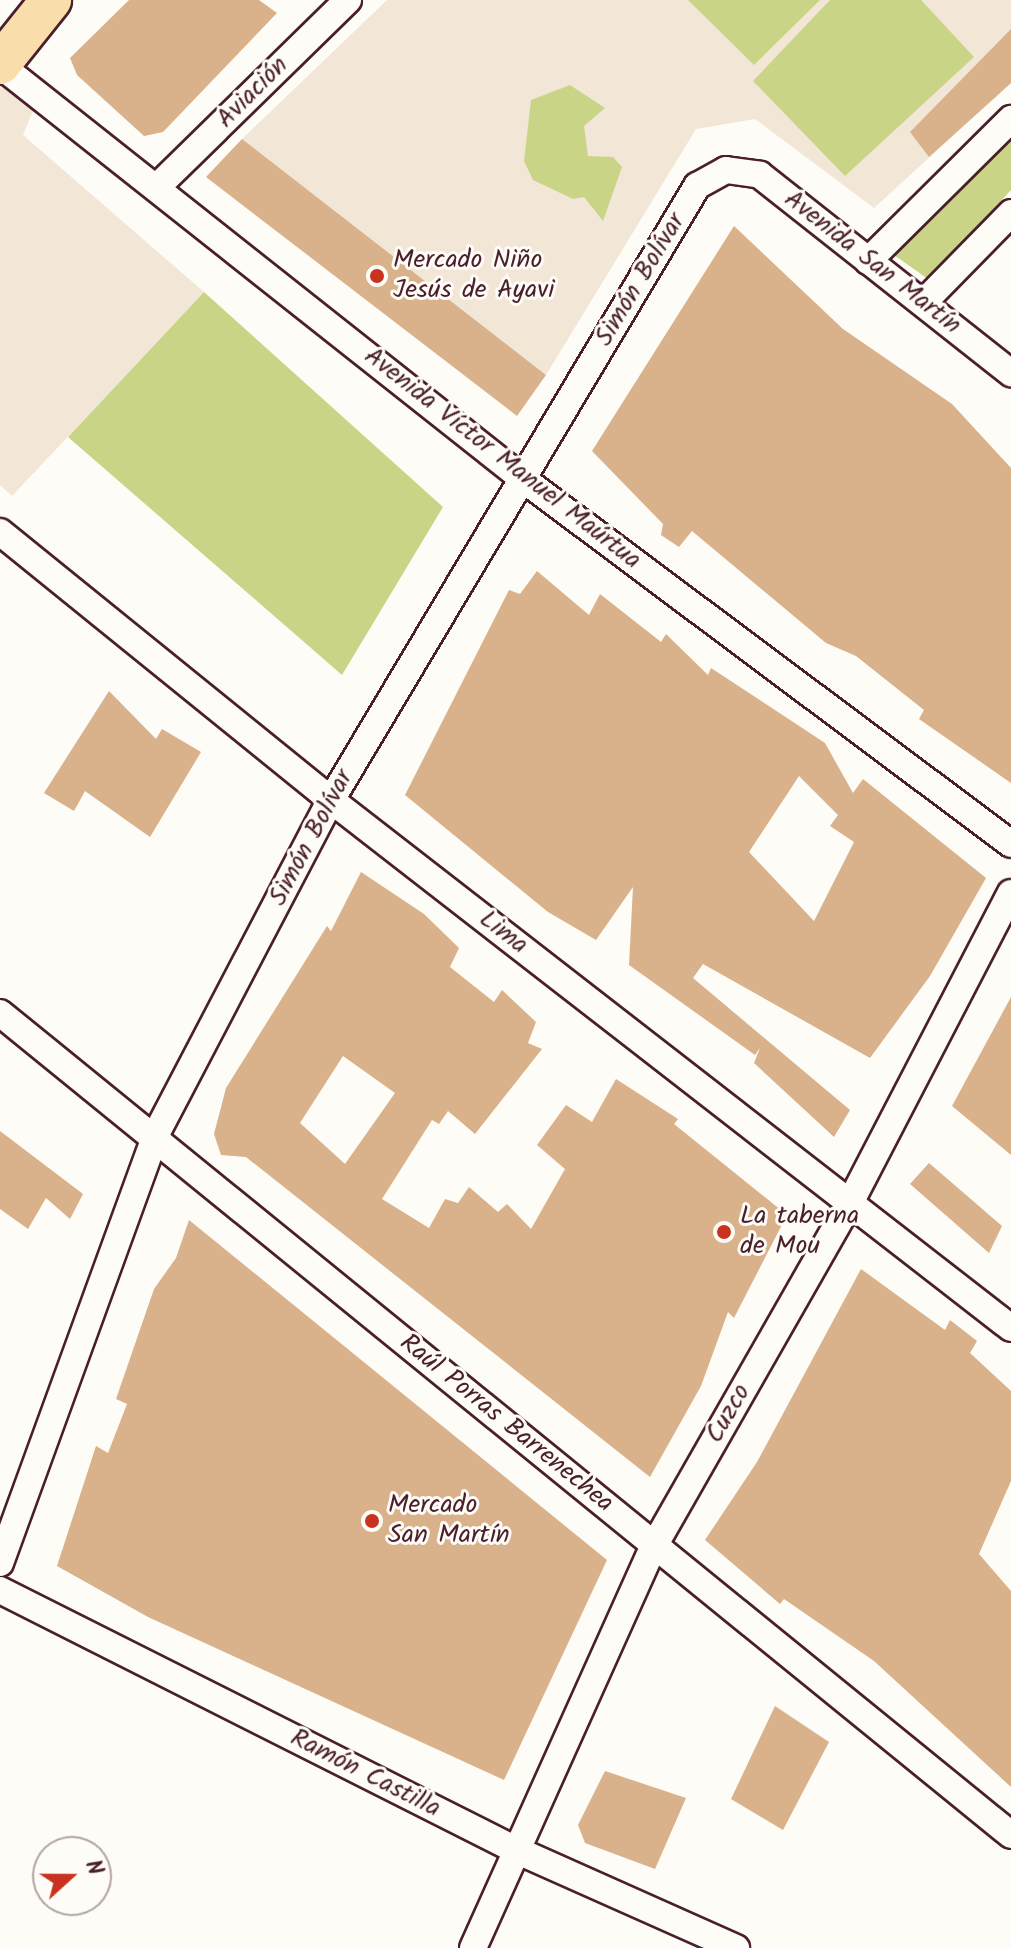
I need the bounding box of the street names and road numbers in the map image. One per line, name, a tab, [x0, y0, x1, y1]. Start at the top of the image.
street label: Aviación	[211, 51, 295, 135]
street label: Avenida San Martín	[777, 184, 967, 342]
street label: Simón Bolívar	[589, 208, 693, 352]
street label: Avenida Víctor Manuel Maúrtua	[357, 341, 647, 577]
street label: Simón Bolívar	[263, 765, 361, 911]
street label: Lima	[472, 904, 534, 962]
street label: Raúl Porras Barrenechea	[393, 1328, 619, 1520]
street label: Cuzco	[700, 1379, 758, 1449]
street label: Ramón Castilla	[285, 1723, 445, 1825]

